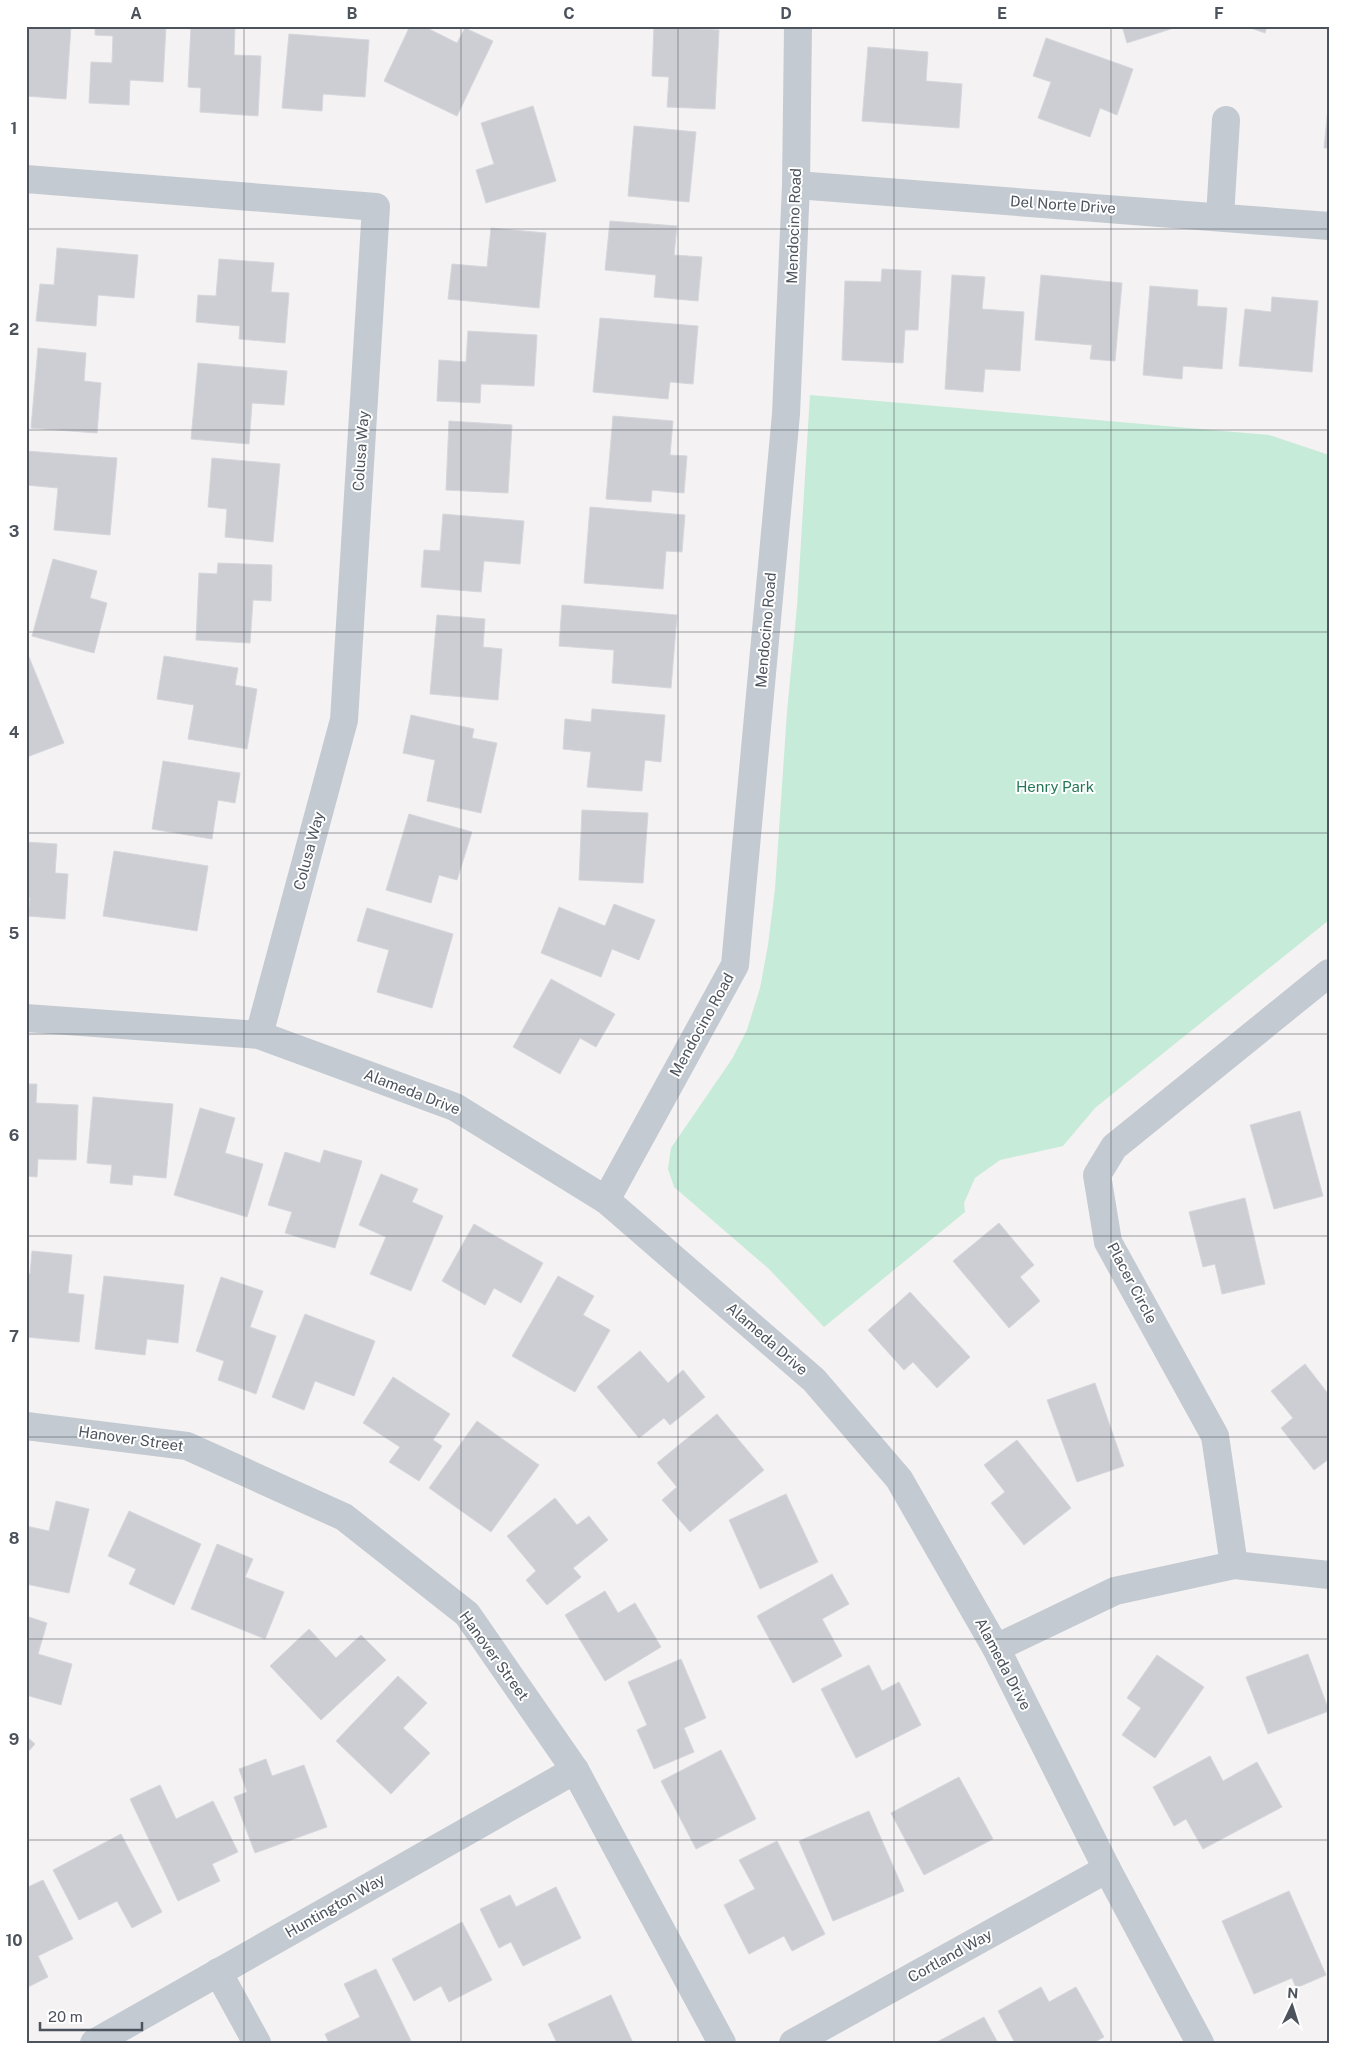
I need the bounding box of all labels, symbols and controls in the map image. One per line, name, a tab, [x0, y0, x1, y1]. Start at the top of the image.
text: A	[130, 4, 142, 23]
text: B	[347, 4, 358, 23]
text: C	[563, 4, 575, 23]
text: D	[780, 4, 792, 23]
text: E	[997, 4, 1007, 23]
text: F	[1214, 4, 1224, 23]
text: 1	[11, 119, 17, 138]
street label: Mendocino Road	[783, 168, 804, 284]
street label: Del Norte Drive	[1010, 192, 1116, 217]
text: 2	[9, 320, 19, 339]
street label: Colusa Way	[349, 410, 372, 492]
text: 3	[9, 522, 19, 541]
street label: Mendocino Road	[752, 572, 779, 688]
text: 4	[9, 723, 20, 742]
park label: Henry Park	[1016, 778, 1094, 795]
street label: Colusa Way	[290, 810, 327, 892]
text: 5	[9, 924, 20, 943]
street label: Mendocino Road	[666, 970, 737, 1080]
street label: Alameda Drive	[362, 1065, 463, 1118]
text: 6	[9, 1126, 19, 1145]
street label: Placer Circle	[1104, 1239, 1161, 1326]
street label: Alameda Drive	[723, 1299, 811, 1378]
text: 7	[9, 1327, 19, 1346]
street label: Hanover Street	[77, 1423, 185, 1454]
text: 8	[9, 1529, 20, 1548]
street label: Hanover Street	[456, 1608, 533, 1704]
street label: Alameda Drive	[972, 1615, 1035, 1713]
text: 9	[9, 1730, 19, 1749]
street label: Huntington Way	[282, 1870, 388, 1941]
street label: Cortland Way	[905, 1925, 995, 1986]
text: 10	[5, 1931, 23, 1950]
north arrow	[1268, 1982, 1318, 2032]
text: N	[1287, 1985, 1299, 2001]
scale bar	[40, 1999, 142, 2031]
text: 20 m	[48, 2008, 83, 2025]

